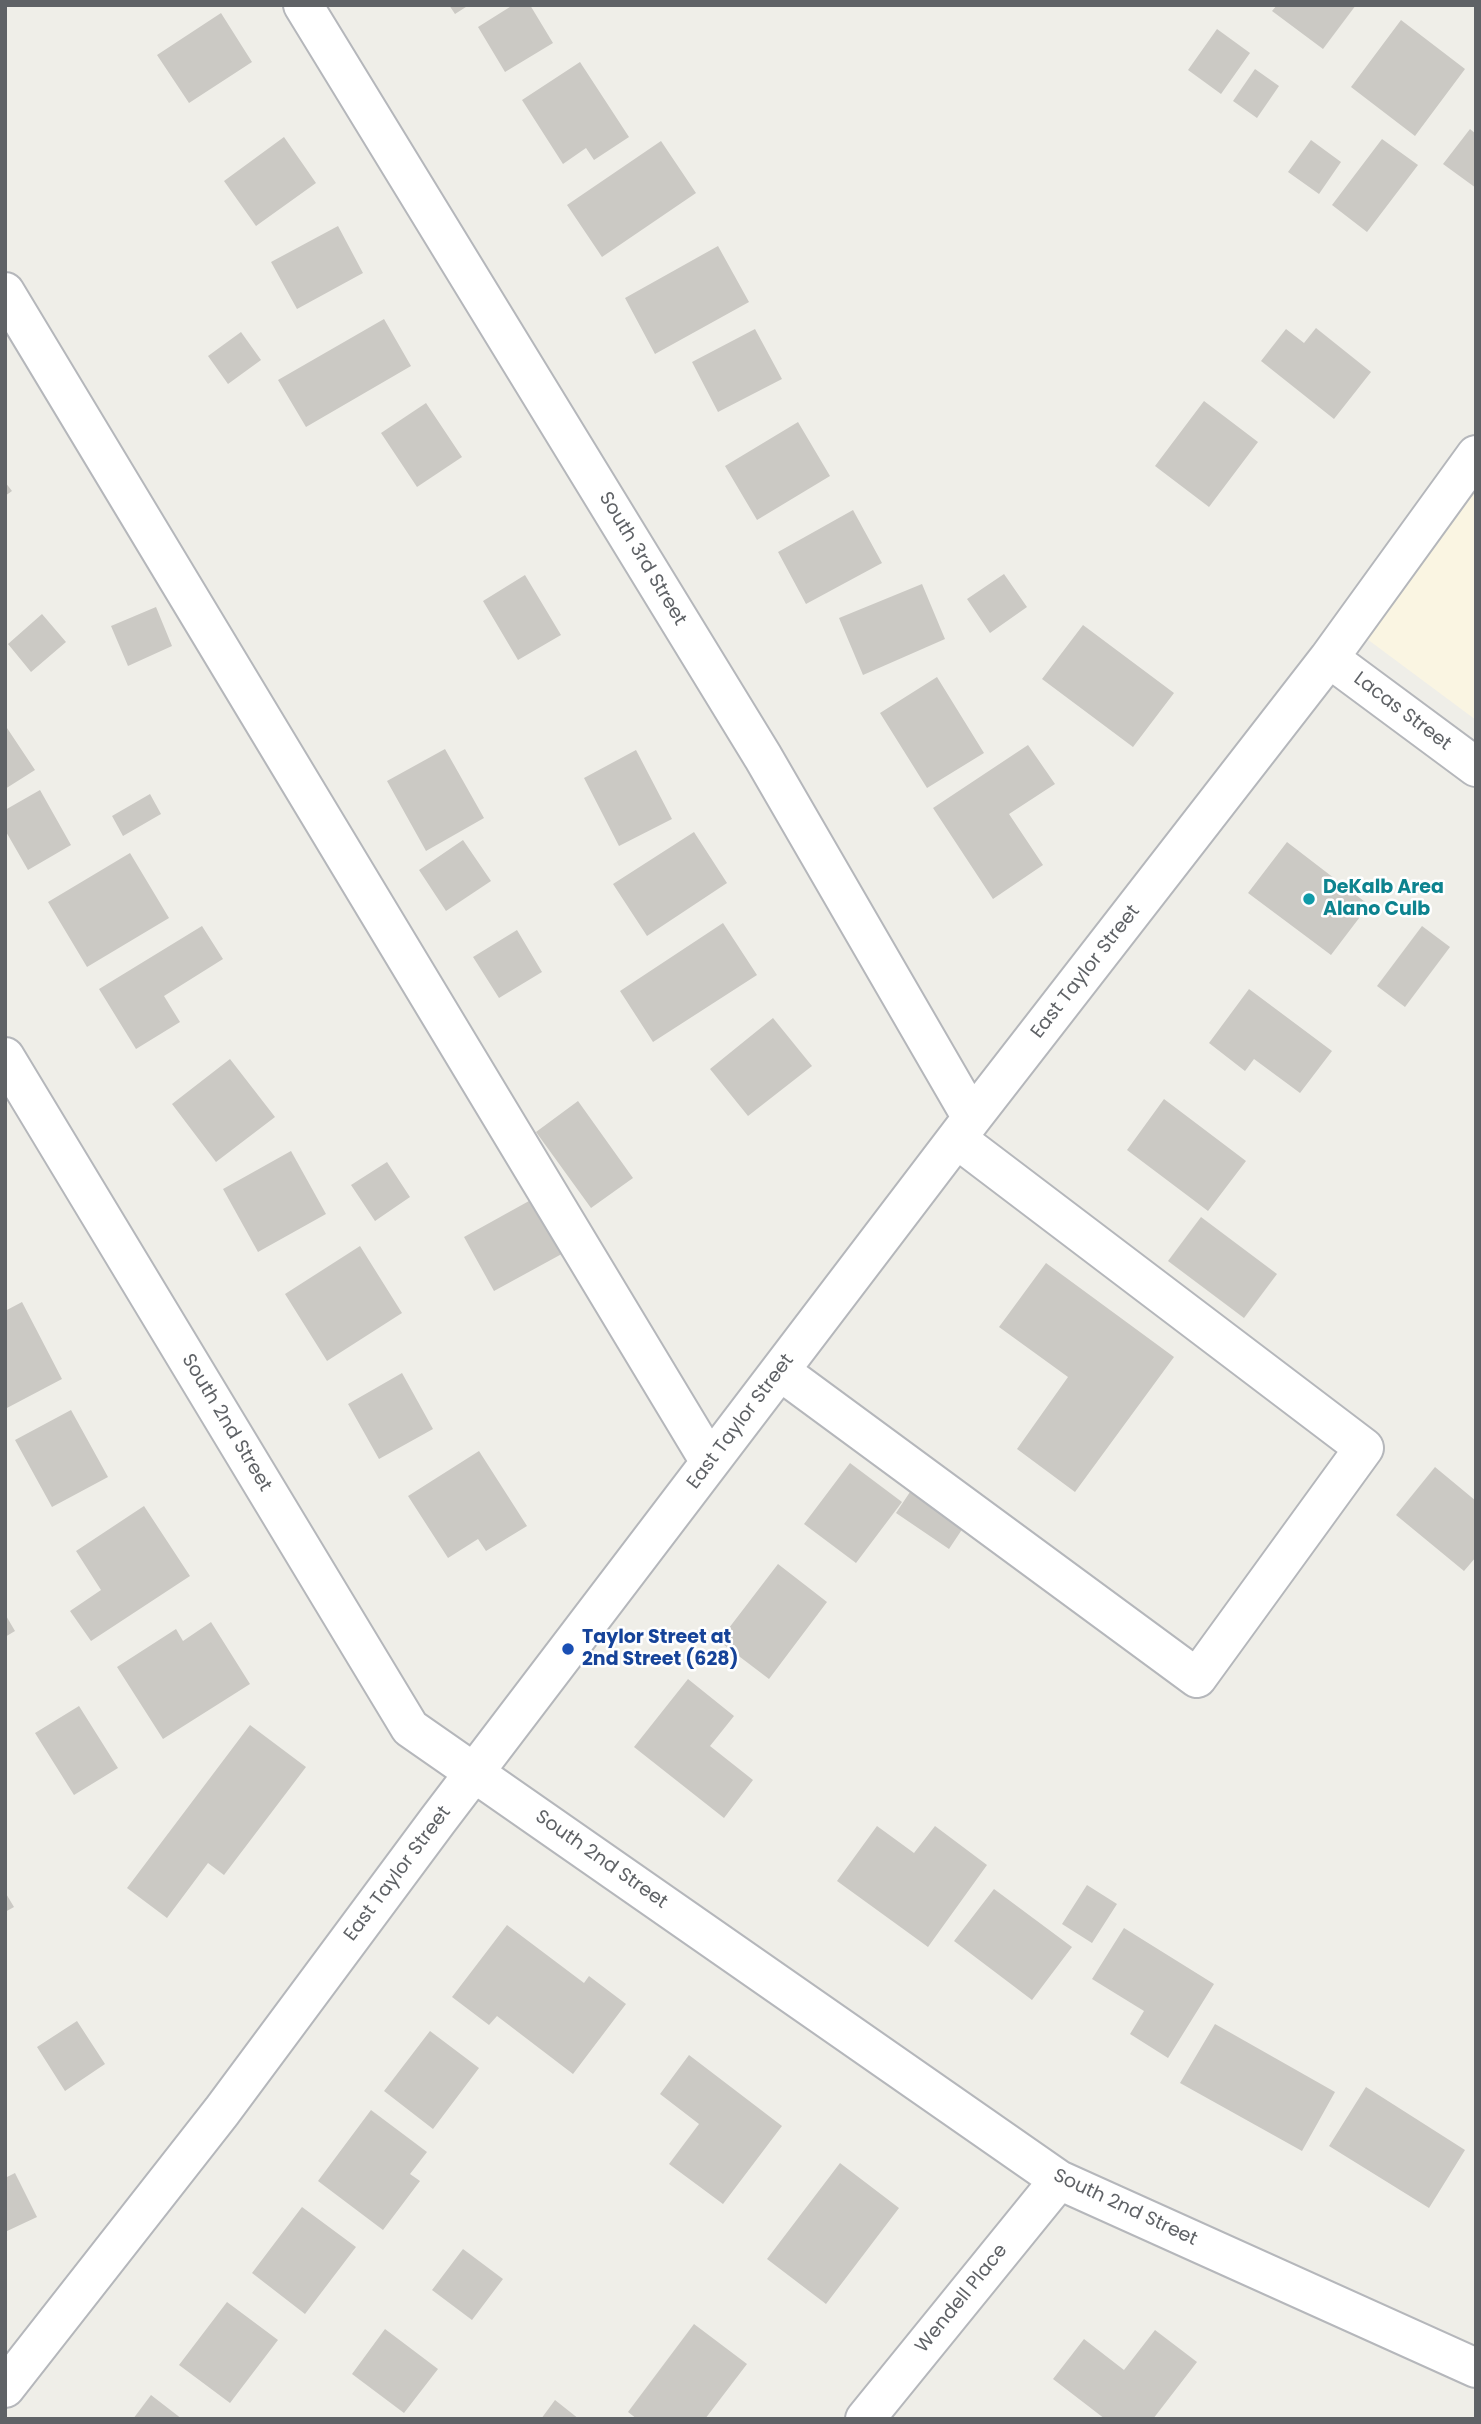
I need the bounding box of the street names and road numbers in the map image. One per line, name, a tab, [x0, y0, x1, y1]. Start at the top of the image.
street label: South 3rd Street	[593, 488, 691, 630]
street label: Lacas Street	[1349, 668, 1455, 756]
street label: East Taylor Street	[1027, 901, 1145, 1043]
street label: South 2nd Street	[176, 1350, 276, 1496]
street label: East Taylor Street	[683, 1350, 799, 1494]
street label: East Taylor Street	[340, 1802, 456, 1946]
street label: South 2nd Street	[530, 1806, 672, 1914]
street label: South 2nd Street	[1049, 2165, 1201, 2251]
street label: Wendell Place	[911, 2240, 1013, 2358]

